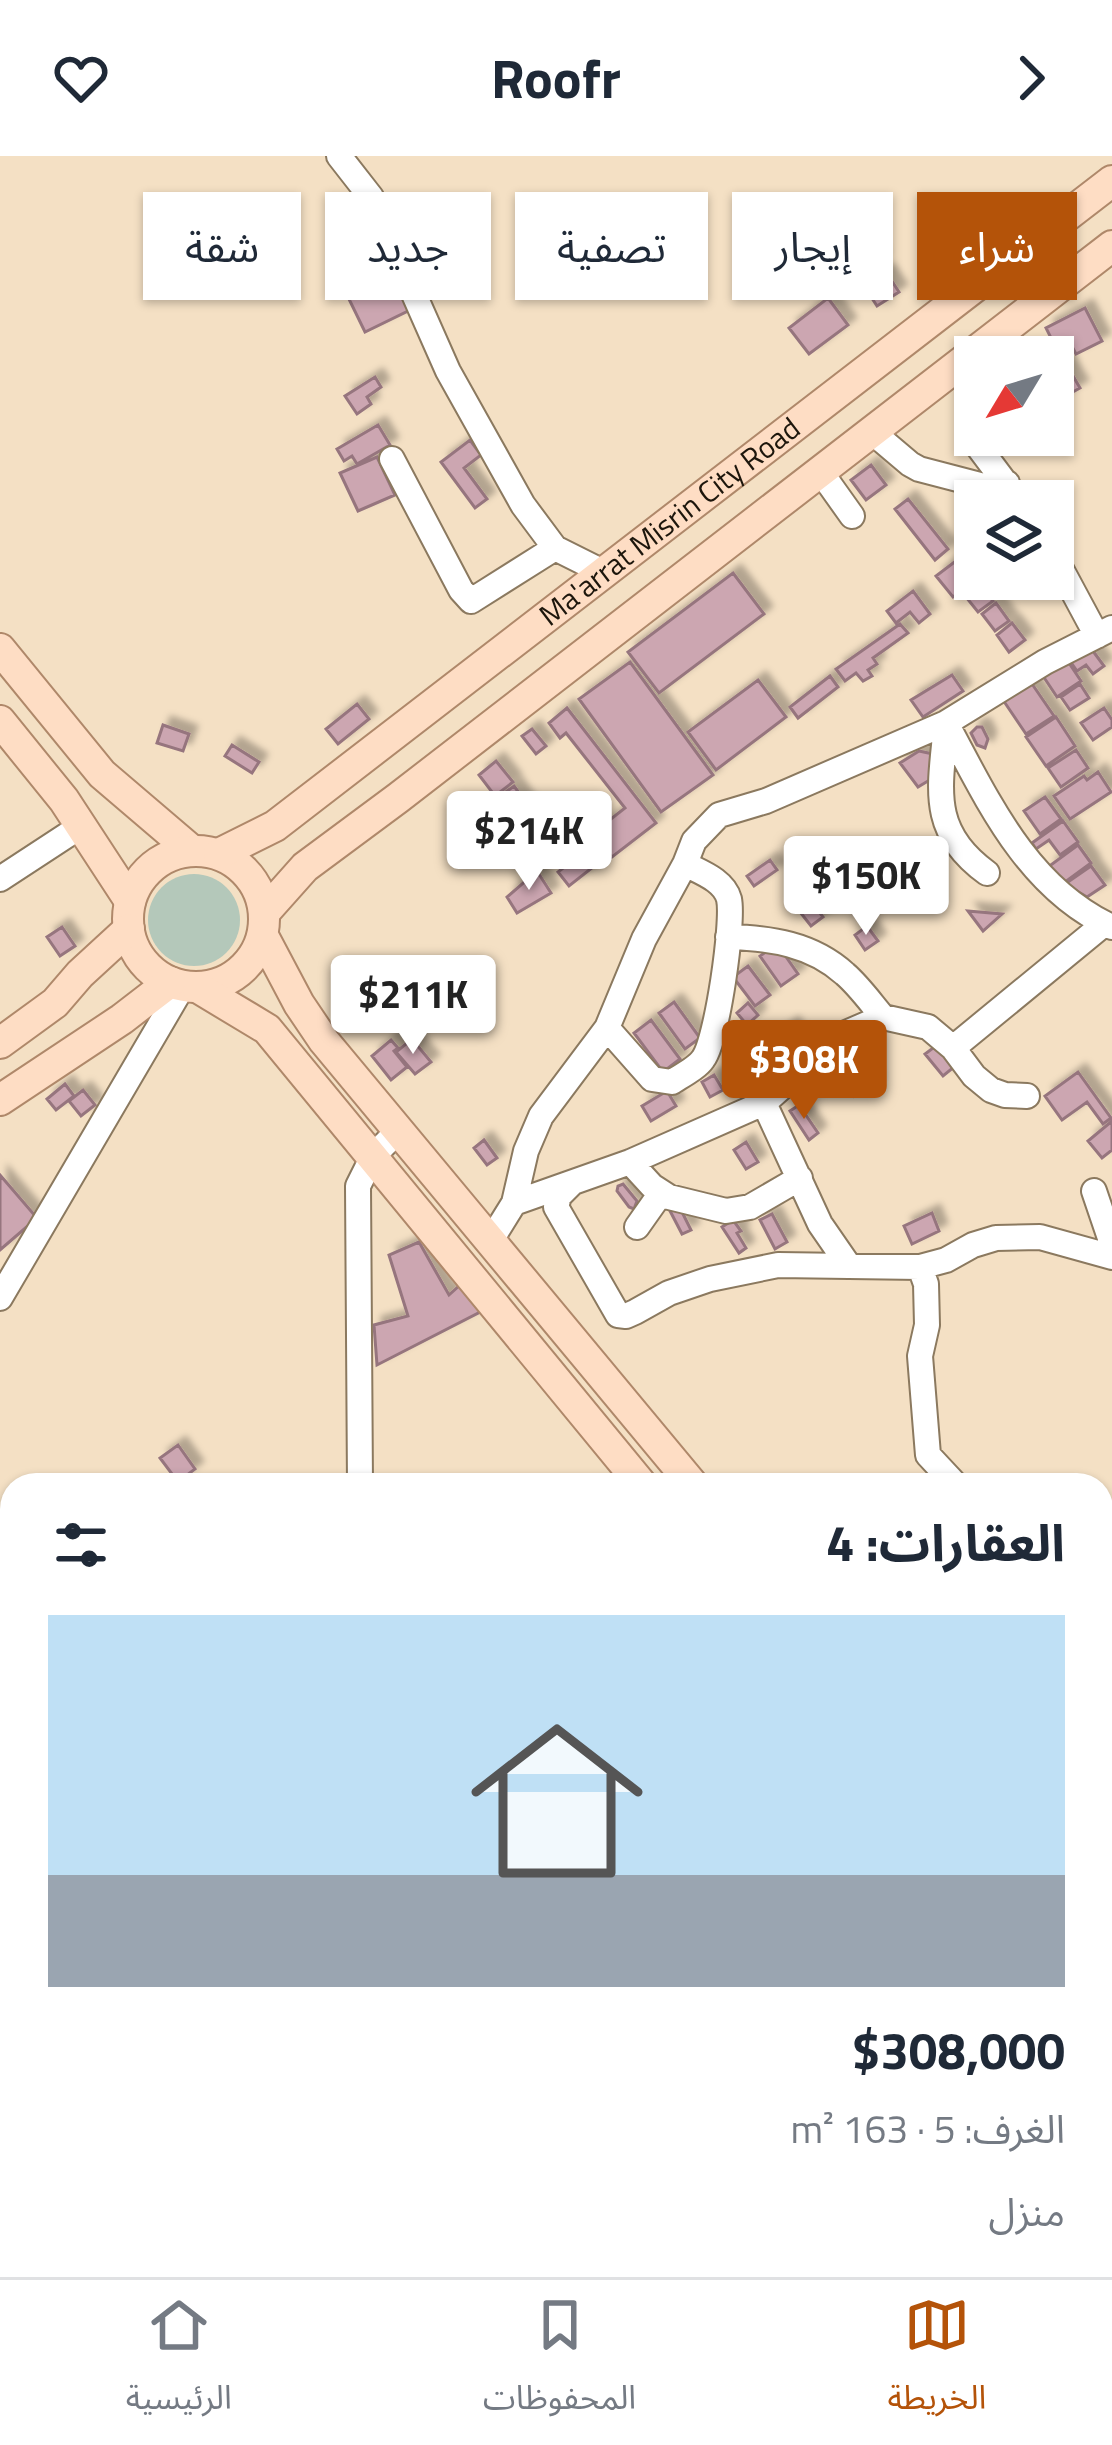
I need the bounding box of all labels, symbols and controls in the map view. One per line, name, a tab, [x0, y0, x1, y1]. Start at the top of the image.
text: Roofr	[491, 37, 621, 119]
icon: heart	[48, 45, 114, 111]
icon: forward	[998, 45, 1064, 111]
chip: شقة	[143, 192, 301, 300]
chip: جديد	[325, 192, 491, 300]
chip: تصفية	[515, 192, 708, 300]
chip: إيجار	[732, 192, 893, 300]
chip: شراء	[917, 192, 1077, 300]
north arrow	[954, 336, 1074, 456]
map controls	[954, 336, 1074, 600]
street label: Ma'arrat Misrin City Road	[529, 405, 810, 637]
button: layers	[954, 480, 1074, 600]
pin: $214K	[445, 791, 613, 893]
text: $214K	[474, 800, 584, 859]
pin: $150K	[782, 836, 950, 938]
text: $150K	[811, 845, 921, 904]
pin: $211K	[329, 955, 497, 1057]
text: $211K	[358, 964, 468, 1023]
pin: $308K	[720, 1020, 888, 1122]
text: $308K	[749, 1029, 859, 1088]
text: العقارات: 4	[826, 1503, 1065, 1581]
icon: filters	[48, 1512, 114, 1578]
icon: home	[449, 1693, 665, 1909]
text: $308,000	[852, 2011, 1065, 2089]
text: الغرف: 5 · 163 m²	[790, 2099, 1065, 2158]
text: منزل	[989, 2182, 1065, 2241]
tab: الرئيسية	[126, 2292, 232, 2433]
tab: المحفوظات	[483, 2292, 636, 2433]
tab: الخريطة	[887, 2292, 986, 2433]

